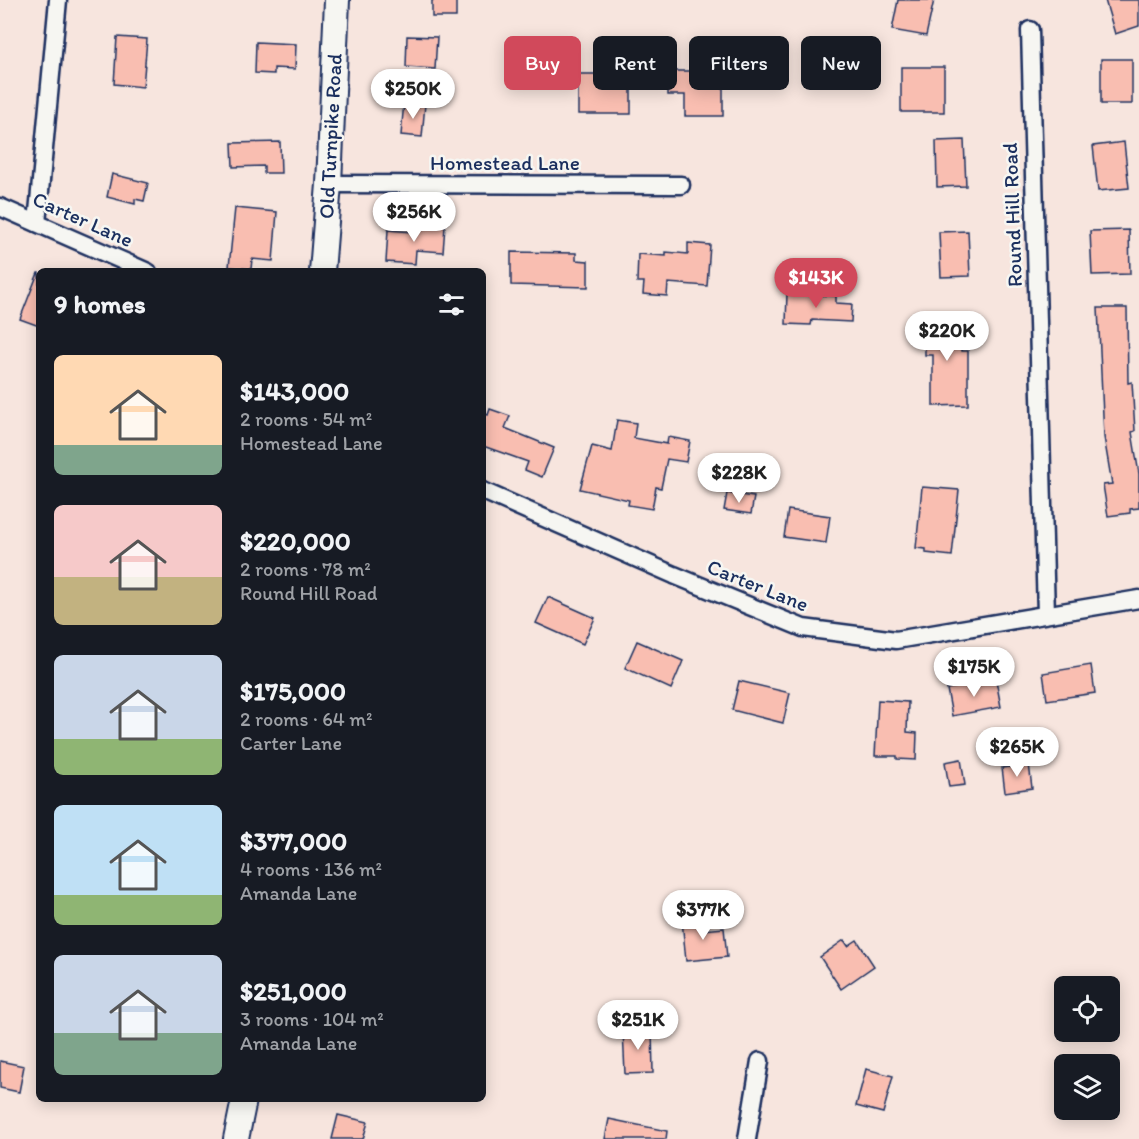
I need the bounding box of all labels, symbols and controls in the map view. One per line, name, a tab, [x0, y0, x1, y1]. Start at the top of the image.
chip: Buy	[504, 36, 581, 90]
chip: Rent	[593, 36, 677, 90]
chip: Filters	[689, 36, 789, 90]
chip: New	[801, 36, 881, 90]
street label: Old Turnpike Road	[313, 52, 347, 219]
pin: $250K	[371, 69, 455, 120]
text: $250K	[385, 76, 441, 100]
street label: Round Hill Road	[997, 142, 1027, 288]
street label: Homestead Lane	[430, 150, 580, 175]
street label: Carter Lane	[29, 186, 137, 252]
pin: $256K	[372, 192, 456, 243]
text: $256K	[387, 199, 441, 223]
pin: $143K	[774, 258, 858, 309]
text: $143K	[788, 265, 844, 289]
text: 9 homes	[54, 288, 146, 320]
icon: filters	[435, 288, 468, 321]
pin: $220K	[905, 311, 989, 362]
text: $220K	[919, 318, 975, 342]
text: $143,000	[240, 375, 349, 407]
icon: home	[102, 379, 174, 451]
text: 2 rooms · 54 m²	[240, 407, 372, 431]
text: Homestead Lane	[240, 431, 383, 455]
pin: $228K	[697, 453, 781, 504]
text: $228K	[712, 460, 766, 484]
text: $220,000	[240, 525, 351, 557]
icon: home	[102, 529, 174, 601]
street label: Carter Lane	[704, 553, 812, 617]
text: 2 rooms · 78 m²	[240, 557, 371, 581]
text: Round Hill Road	[240, 581, 377, 605]
pin: $175K	[932, 647, 1016, 698]
text: $175K	[948, 654, 1000, 678]
text: $175,000	[240, 675, 346, 707]
icon: home	[102, 679, 174, 751]
text: 2 rooms · 64 m²	[240, 707, 372, 731]
pin: $265K	[975, 727, 1059, 778]
text: Carter Lane	[240, 731, 342, 755]
text: $265K	[990, 734, 1044, 758]
text: $377,000	[240, 825, 347, 857]
icon: home	[102, 829, 174, 901]
text: 4 rooms · 136 m²	[240, 857, 382, 881]
text: Amanda Lane	[240, 881, 357, 905]
pin: $377K	[661, 890, 745, 941]
text: $377K	[676, 897, 730, 921]
text: $251,000	[240, 975, 347, 1007]
map controls	[1054, 976, 1120, 1120]
button: locate	[1054, 976, 1120, 1042]
icon: home	[102, 979, 174, 1051]
pin: $251K	[596, 1000, 680, 1051]
text: 3 rooms · 104 m²	[240, 1007, 384, 1031]
text: $251K	[611, 1007, 665, 1031]
text: Amanda Lane	[240, 1031, 357, 1055]
button: layers	[1054, 1054, 1120, 1120]

